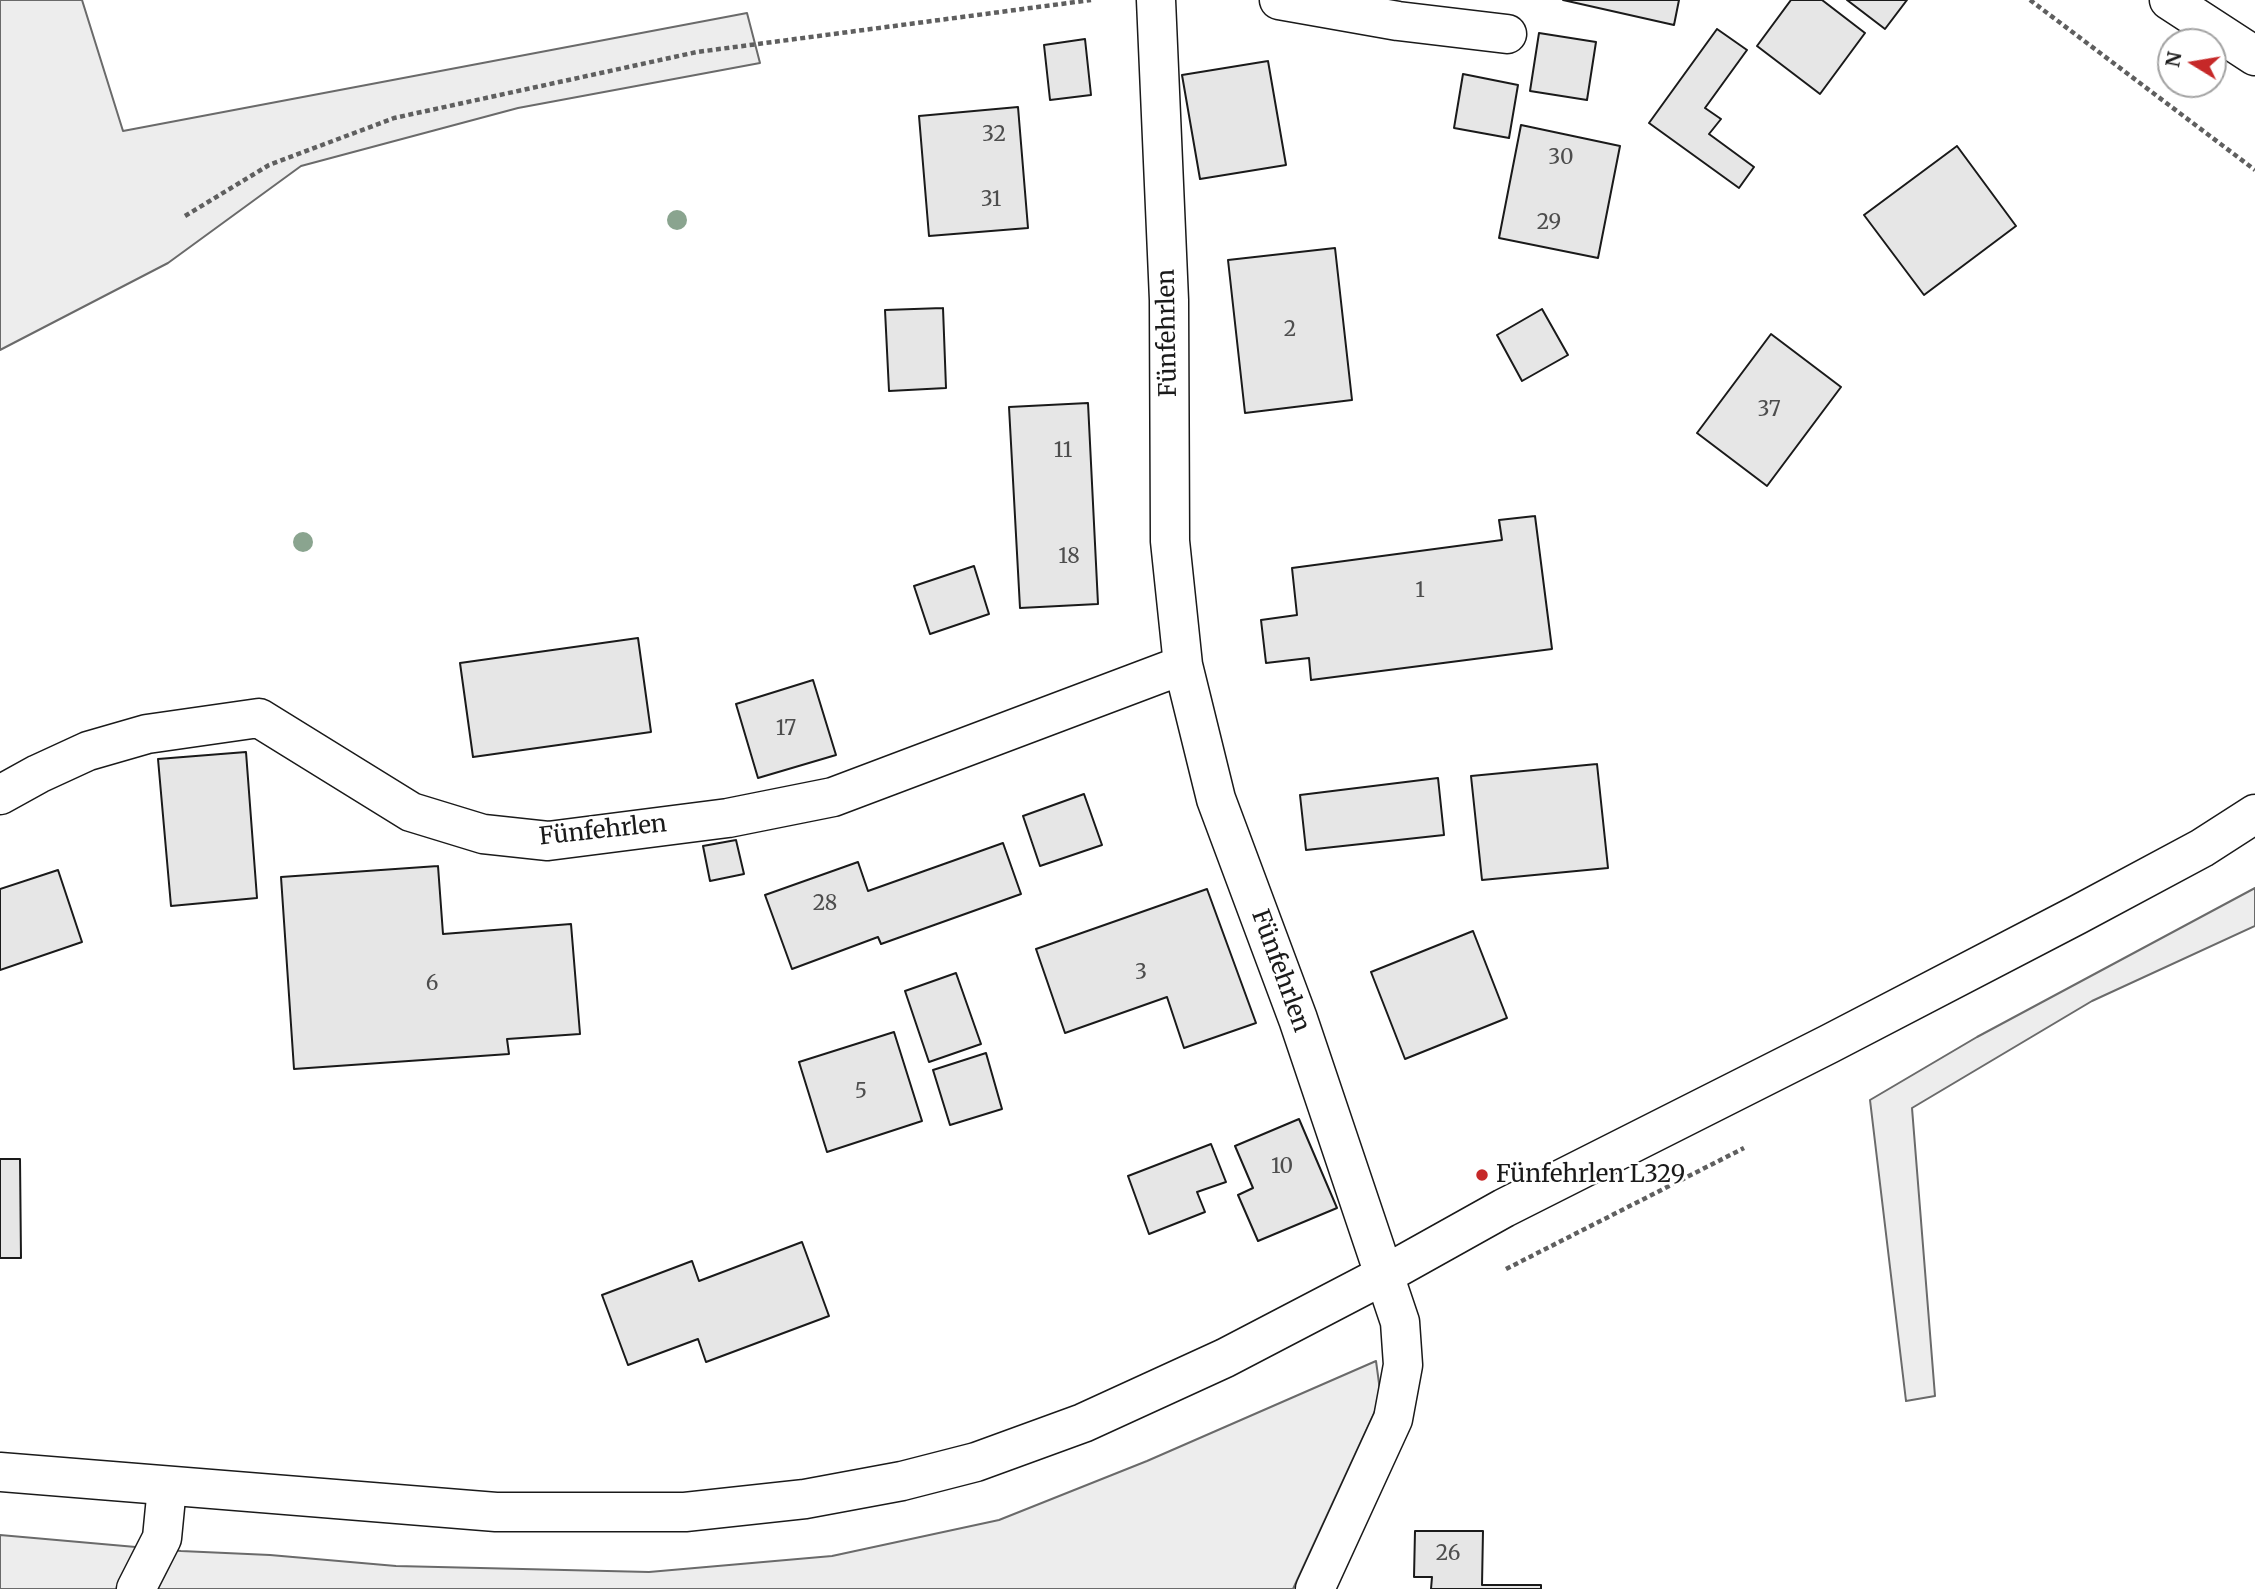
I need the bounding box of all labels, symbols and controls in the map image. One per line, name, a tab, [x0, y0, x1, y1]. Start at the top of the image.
north arrow	[2157, 28, 2227, 98]
text: N	[2160, 50, 2187, 69]
house number: 32	[982, 122, 1006, 148]
house number: 30	[1548, 145, 1574, 171]
house number: 31	[981, 187, 1001, 213]
house number: 29	[1537, 210, 1561, 236]
street label: Fünfehrlen	[1152, 269, 1184, 397]
house number: 2	[1284, 317, 1296, 343]
house number: 37	[1757, 397, 1781, 423]
house number: 11	[1054, 438, 1072, 464]
house number: 18	[1058, 544, 1080, 570]
house number: 1	[1415, 578, 1425, 604]
house number: 17	[776, 716, 796, 742]
street label: Fünfehrlen	[538, 810, 668, 852]
house number: 28	[813, 891, 837, 917]
street label: Fünfehrlen	[1245, 906, 1315, 1036]
house number: 3	[1135, 960, 1147, 986]
house number: 6	[426, 971, 438, 997]
house number: 5	[855, 1079, 867, 1105]
house number: 10	[1271, 1154, 1293, 1180]
place label: Fünfehrlen L329	[1496, 1161, 1685, 1189]
marker: Fünfehrlen L329	[1474, 1167, 1490, 1183]
house number: 26	[1436, 1541, 1460, 1567]

